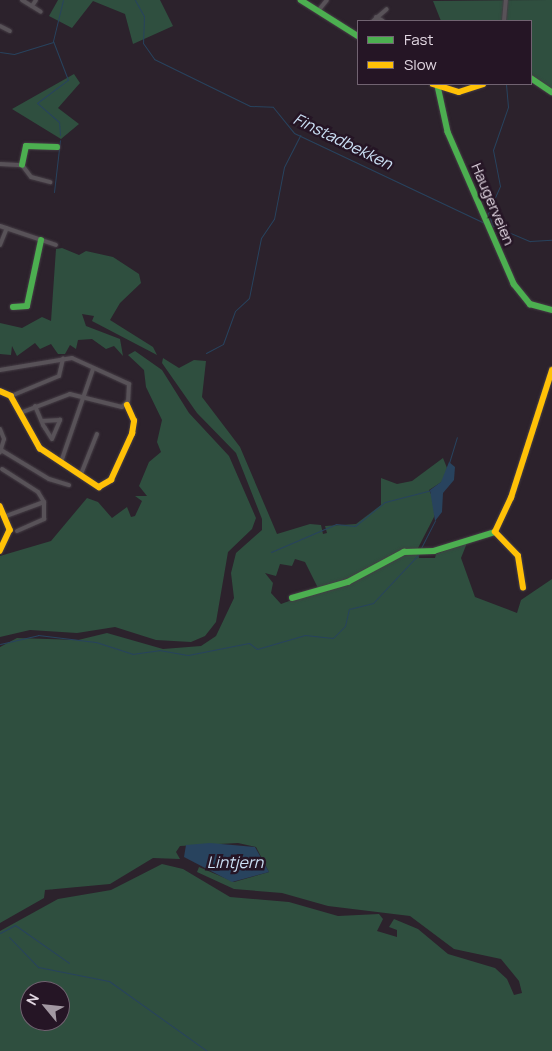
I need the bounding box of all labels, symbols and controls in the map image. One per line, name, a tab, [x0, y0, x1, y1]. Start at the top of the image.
legend	[357, 20, 532, 85]
text: Fast	[404, 29, 433, 50]
text: Slow	[404, 54, 437, 75]
water label: Finstadbekken	[290, 109, 396, 173]
street label: Haugerveien	[468, 160, 518, 248]
water label: Lintjern	[207, 852, 263, 872]
north arrow	[20, 981, 70, 1031]
text: N	[21, 990, 43, 1008]

